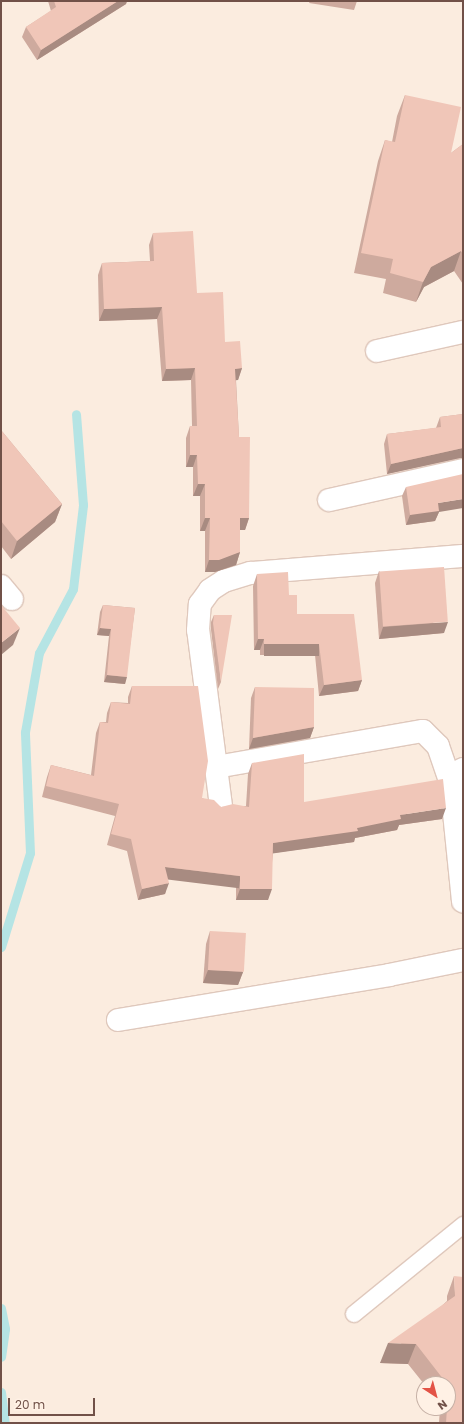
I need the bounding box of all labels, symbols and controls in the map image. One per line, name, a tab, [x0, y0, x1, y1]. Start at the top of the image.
north arrow	[416, 1376, 456, 1416]
scale bar	[10, 1390, 97, 1416]
text: 20 m	[15, 1396, 45, 1413]
text: N	[434, 1396, 451, 1414]

